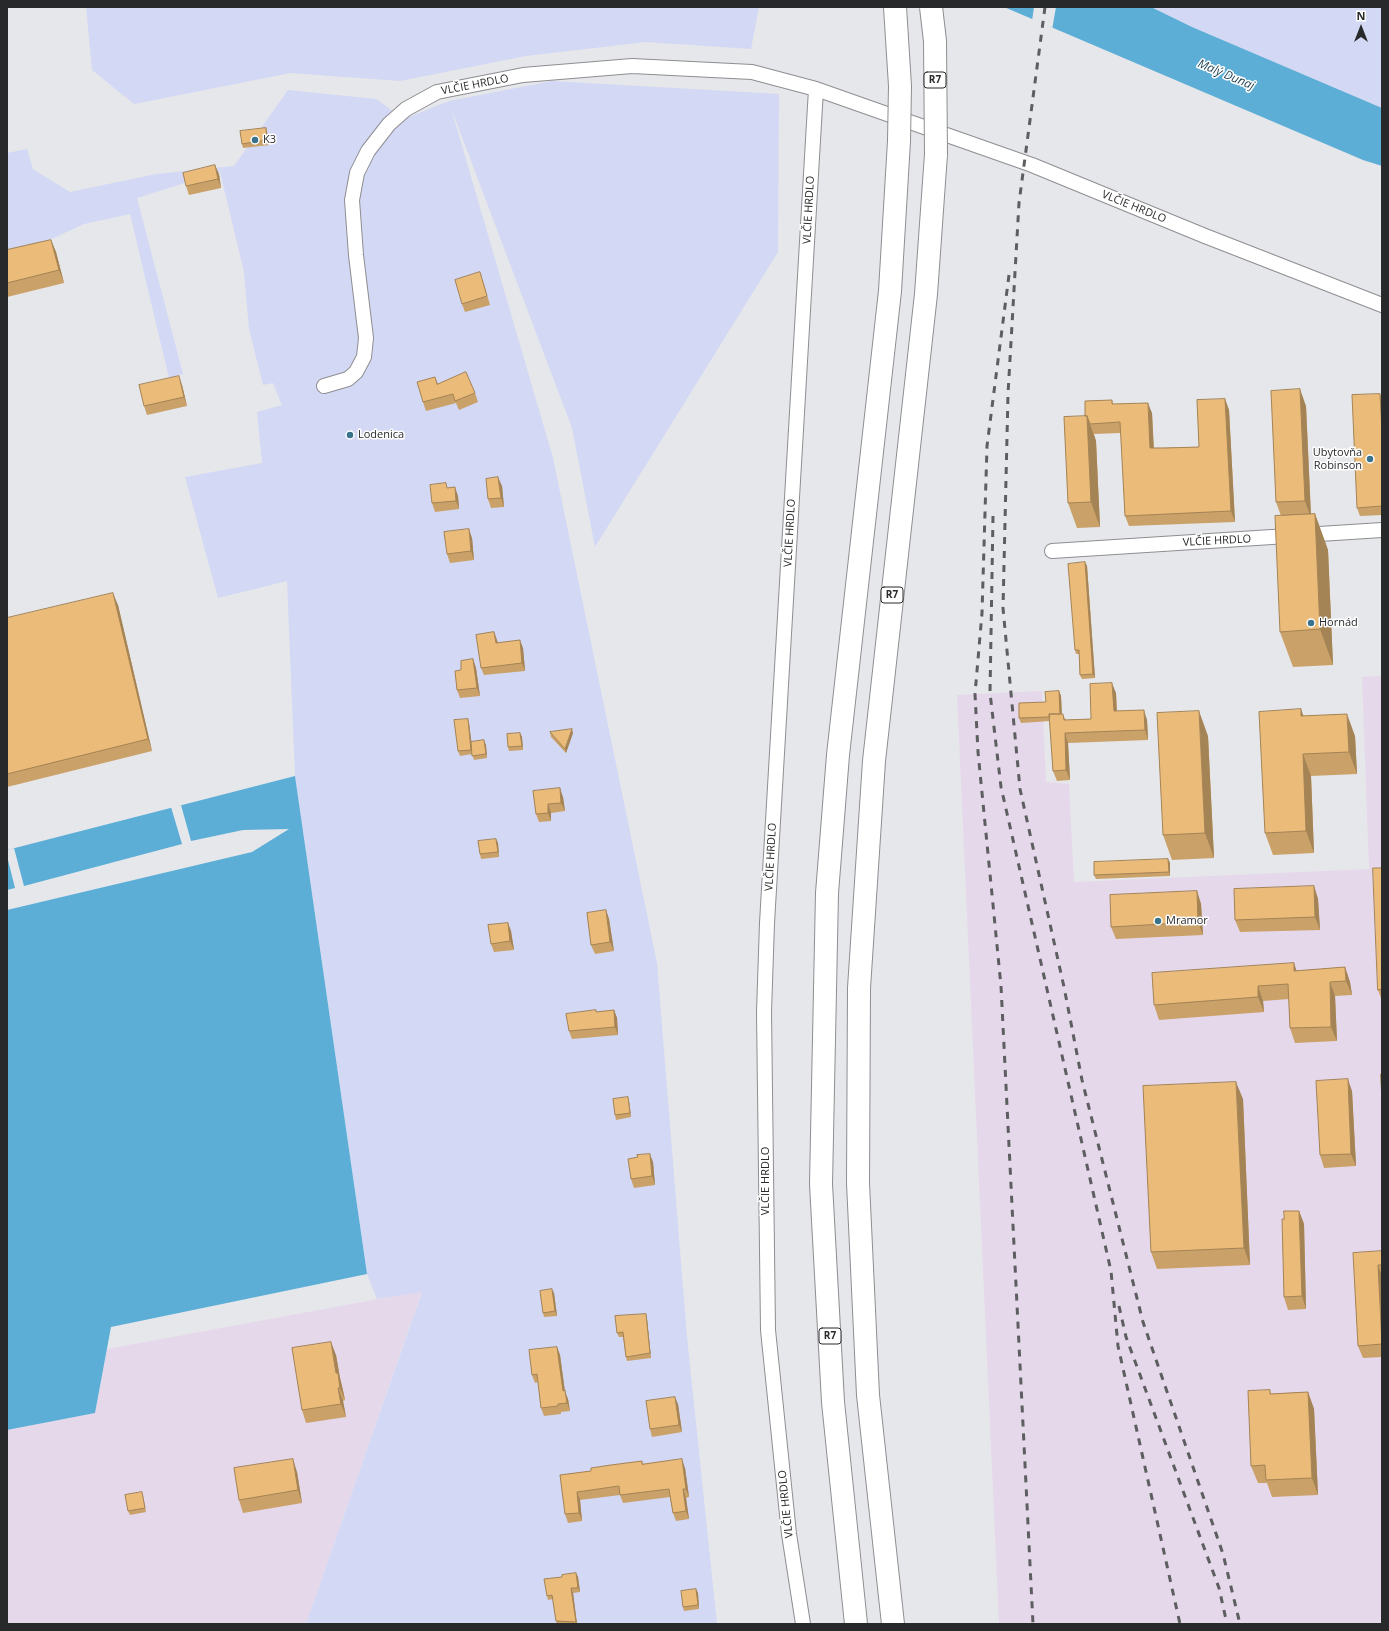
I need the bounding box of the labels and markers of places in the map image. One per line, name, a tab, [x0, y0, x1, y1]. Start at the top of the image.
place label: K3	[263, 133, 276, 147]
marker: K3	[250, 135, 260, 145]
place label: Lodenica	[358, 428, 404, 442]
marker: Lodenica	[345, 430, 355, 440]
place label: Ubytovňa Robinson	[1313, 446, 1362, 472]
marker: Ubytovňa Robinson	[1365, 454, 1375, 464]
place label: Hornád	[1319, 616, 1358, 630]
marker: Hornád	[1306, 618, 1316, 628]
place label: Mramor	[1166, 914, 1208, 928]
marker: Mramor	[1153, 916, 1163, 926]

